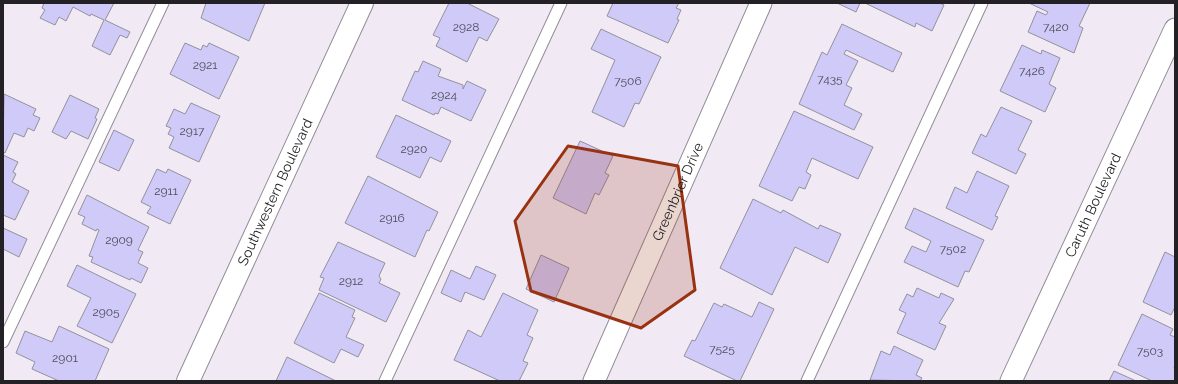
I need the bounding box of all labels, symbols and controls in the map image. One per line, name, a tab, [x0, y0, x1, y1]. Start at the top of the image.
house number: 2928	[453, 20, 479, 34]
house number: 7420	[1043, 20, 1069, 34]
house number: 2921	[193, 58, 217, 72]
house number: 7426	[1019, 64, 1045, 78]
house number: 7435	[817, 72, 843, 86]
house number: 7506	[614, 74, 642, 88]
house number: 2924	[431, 88, 457, 102]
street label: Southwestern Boulevard	[234, 116, 316, 268]
house number: 2917	[180, 124, 205, 138]
street label: Greenbrier Drive	[649, 140, 706, 243]
house number: 2920	[401, 142, 427, 156]
street label: Caruth Boulevard	[1062, 150, 1124, 260]
house number: 2911	[154, 184, 178, 198]
house number: 2916	[379, 211, 405, 225]
house number: 2909	[105, 233, 133, 247]
house number: 7502	[940, 242, 966, 256]
house number: 2912	[339, 274, 363, 288]
house number: 2905	[92, 305, 120, 319]
house number: 7525	[709, 342, 735, 356]
house number: 7503	[1137, 344, 1163, 358]
house number: 2901	[52, 351, 78, 365]

